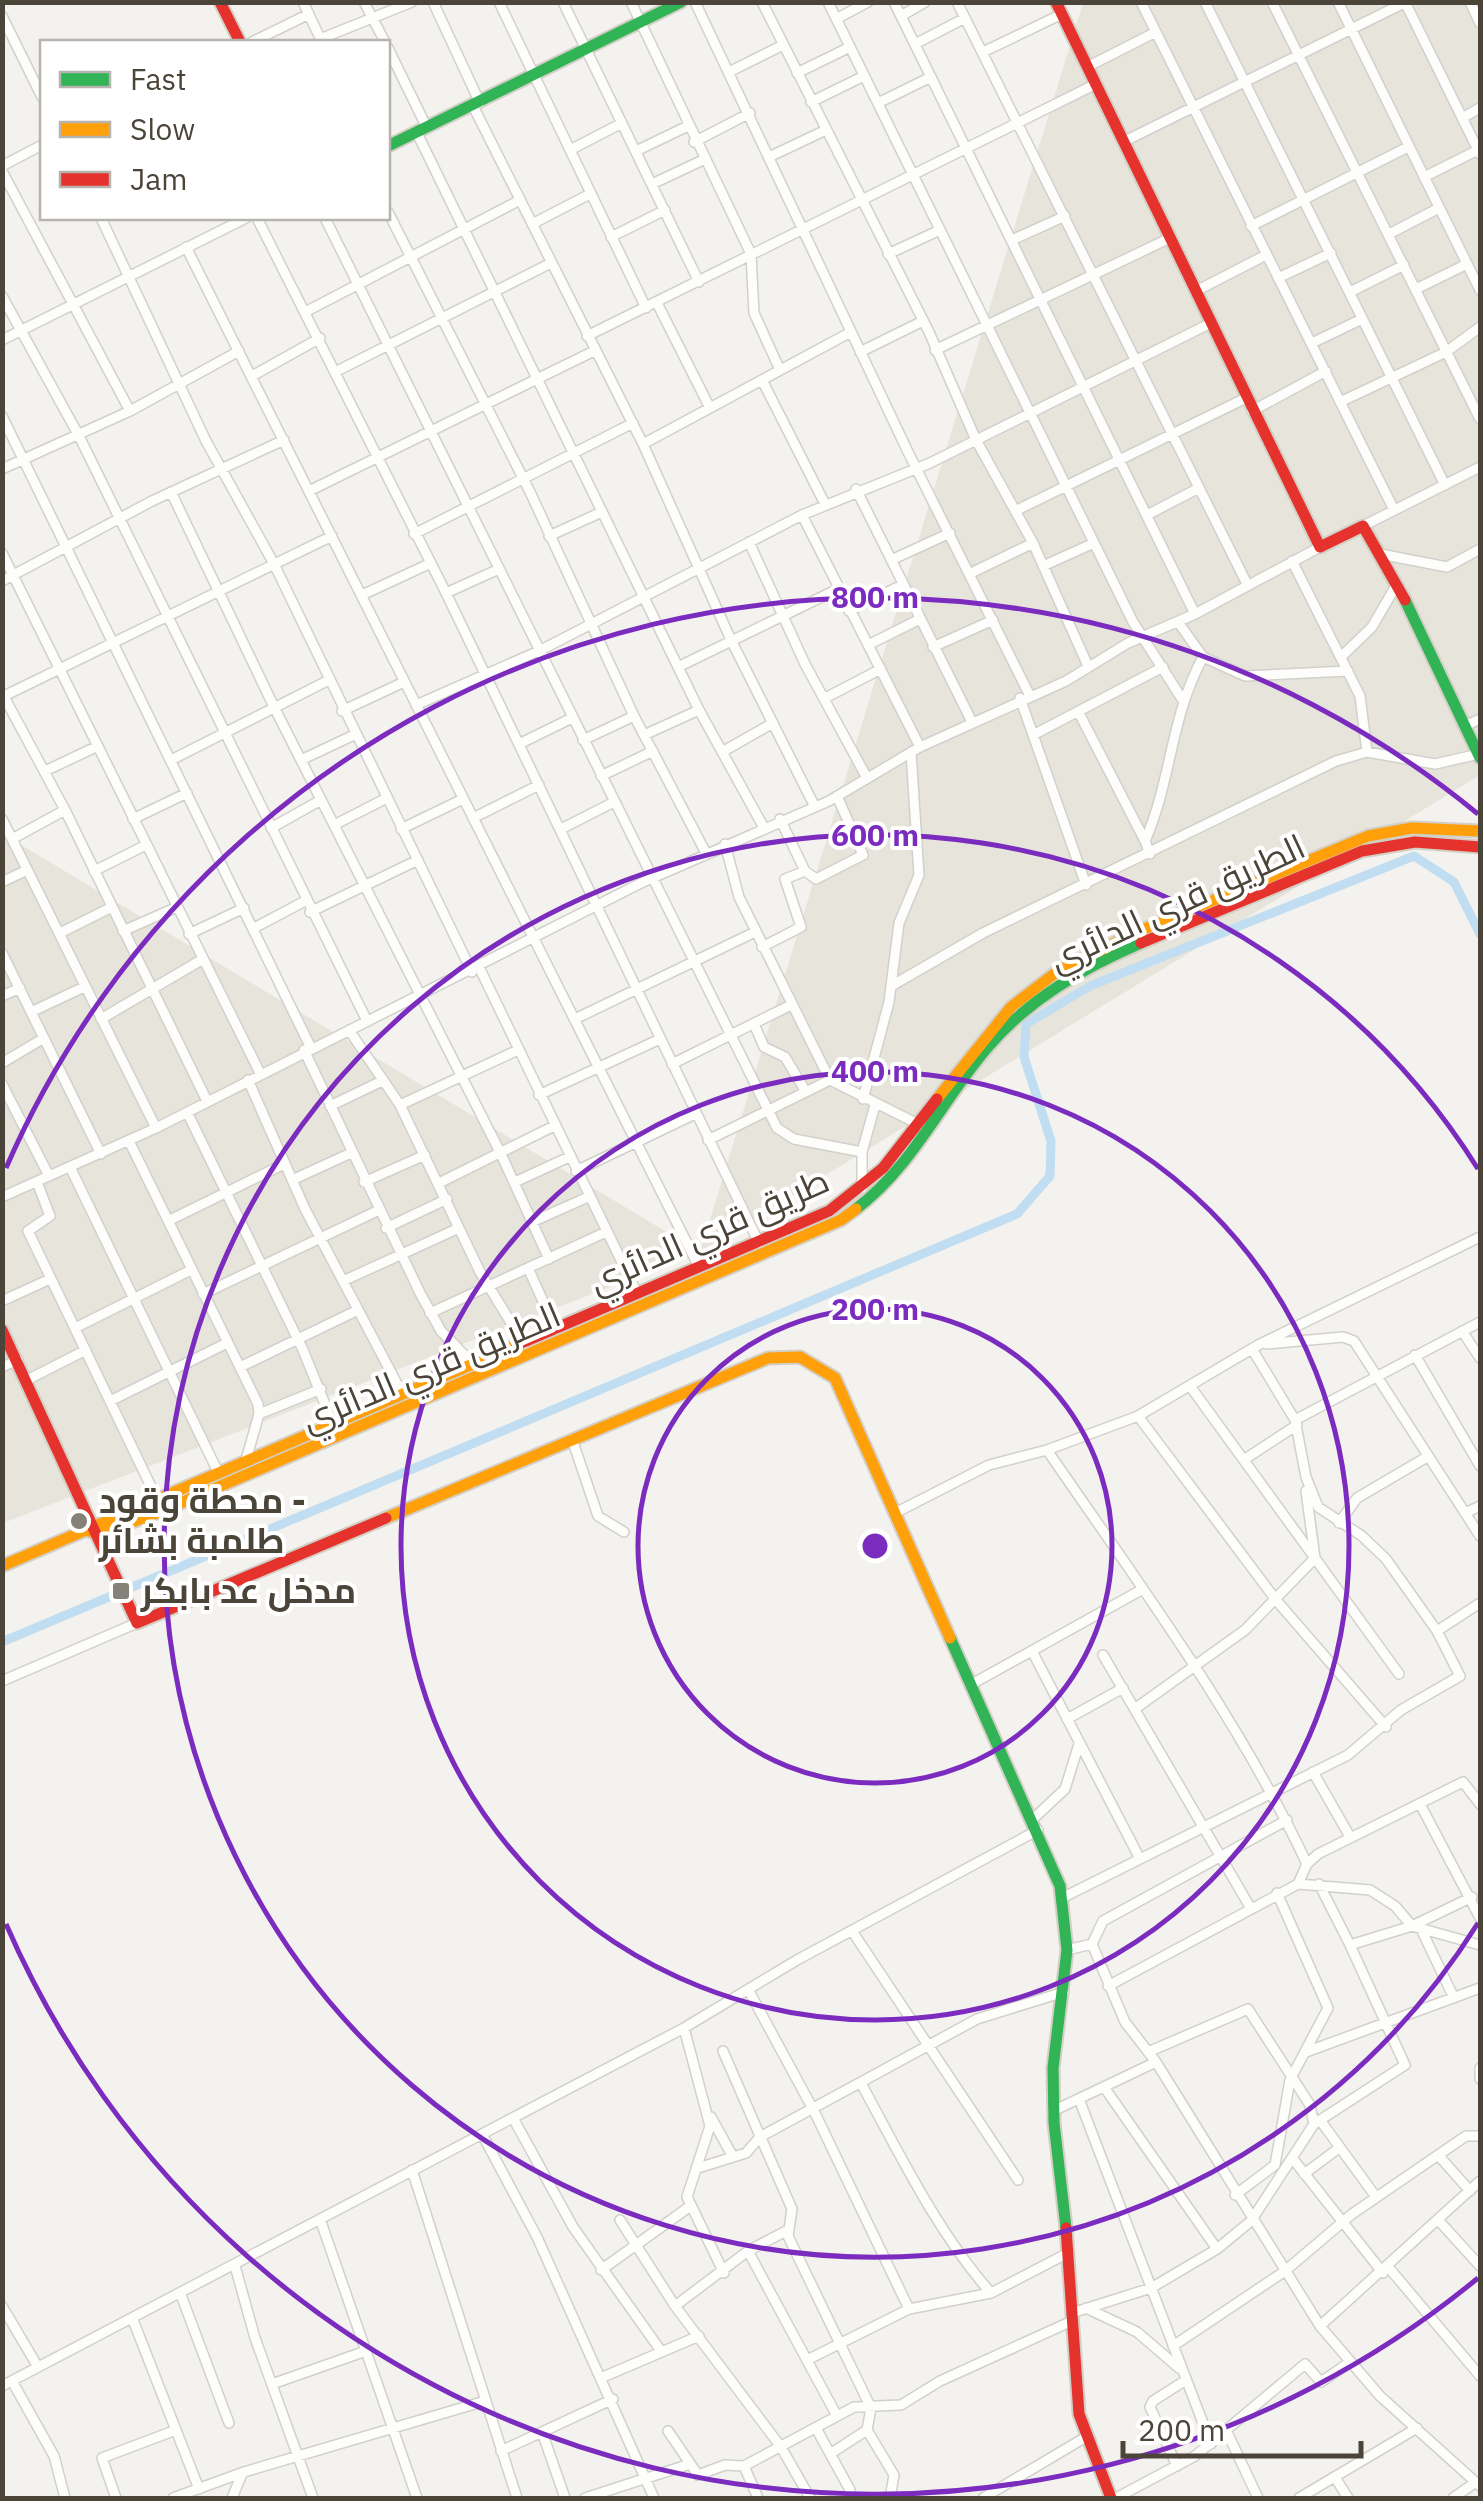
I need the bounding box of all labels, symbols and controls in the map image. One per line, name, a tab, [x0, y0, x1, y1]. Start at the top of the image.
legend	[40, 40, 390, 220]
text: Fast	[130, 59, 187, 98]
text: Slow	[130, 109, 195, 148]
text: Jam	[130, 159, 188, 198]
text: 800 m	[831, 577, 919, 616]
text: 600 m	[831, 815, 919, 854]
street label: الطريق قري الدائري	[1041, 823, 1314, 986]
text: 400 m	[831, 1051, 919, 1090]
street label: طريق قري الدائري	[581, 1157, 838, 1308]
text: 200 m	[831, 1289, 919, 1328]
street label: الطريق قري الدائري	[294, 1291, 569, 1446]
place label: محطة وقود - طلمبة بشائر	[98, 1477, 306, 1563]
marker: محطة وقود - طلمبة بشائر	[68, 1510, 90, 1532]
centre of rings	[857, 1528, 893, 1564]
place label: مدخل عد بابكر	[140, 1567, 356, 1613]
marker: مدخل عد بابكر	[110, 1580, 132, 1602]
scale bar	[1123, 2396, 1360, 2458]
text: 200 m	[1138, 2410, 1225, 2449]

